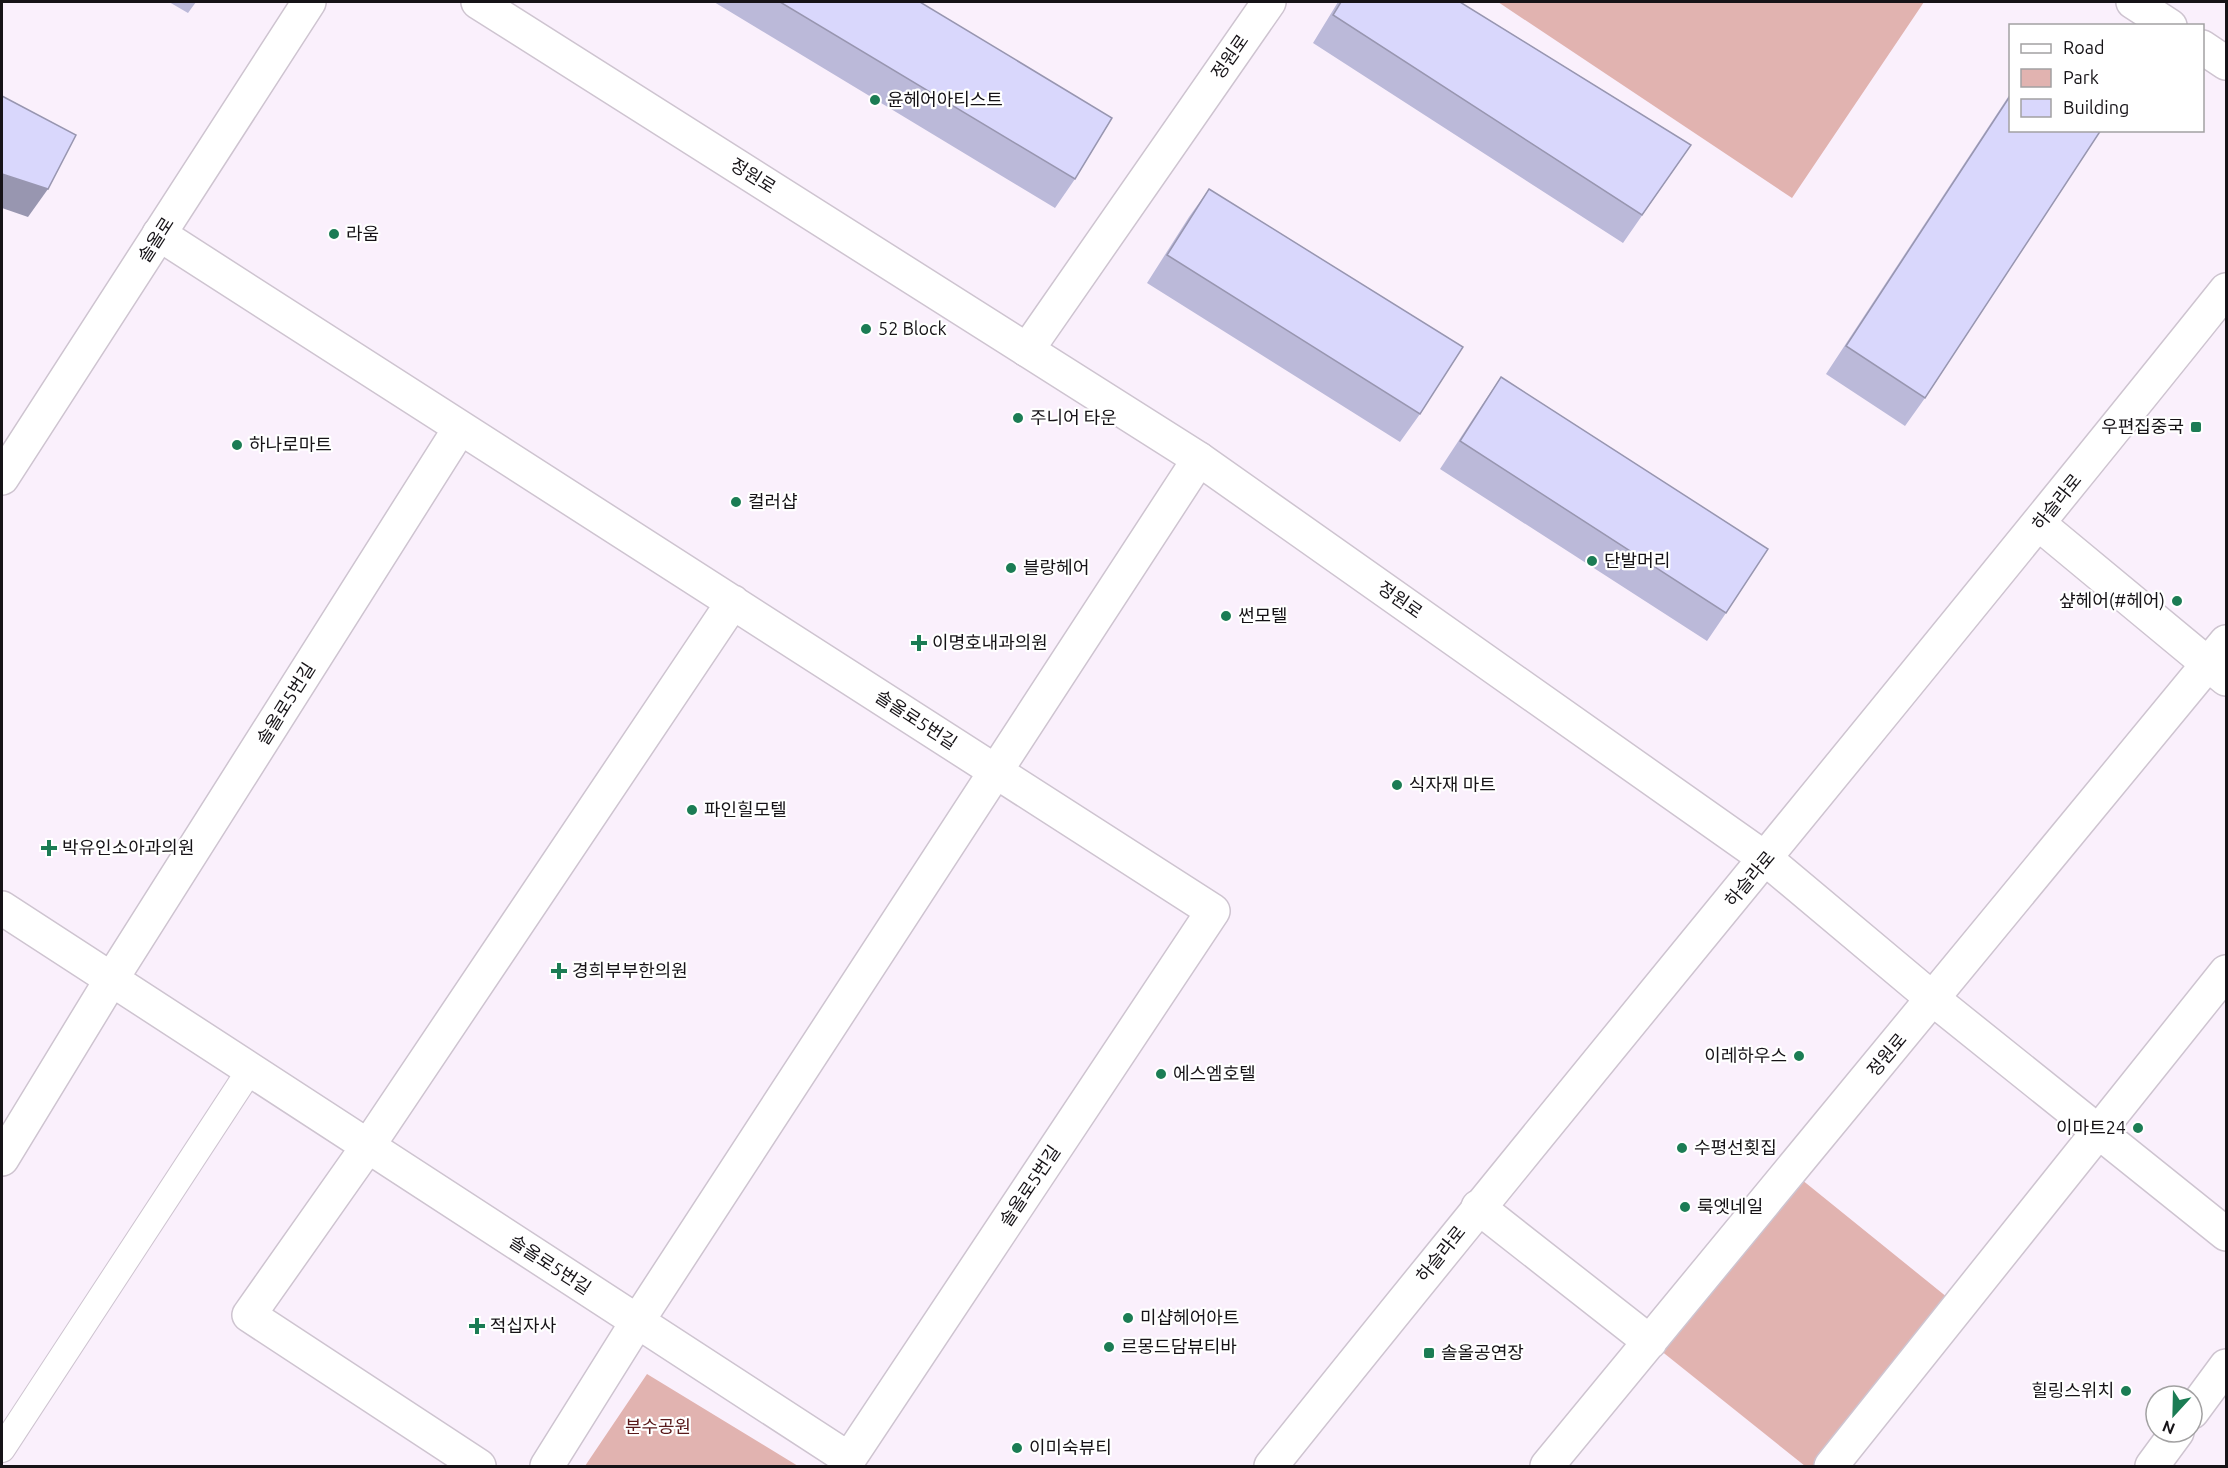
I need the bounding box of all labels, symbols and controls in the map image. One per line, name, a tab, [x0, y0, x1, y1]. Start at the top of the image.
legend	[2009, 24, 2204, 132]
street label: 정원로	[1207, 30, 1252, 83]
text: Road	[2063, 37, 2105, 57]
text: Park	[2063, 67, 2099, 87]
place label: 윤헤어아티스트	[887, 89, 1003, 109]
marker: 윤헤어아티스트	[868, 93, 882, 107]
text: Building	[2063, 97, 2129, 117]
street label: 정원로	[727, 154, 780, 197]
street label: 솔올로	[133, 213, 177, 266]
place label: 라움	[346, 223, 379, 243]
marker: 라움	[327, 227, 341, 241]
place label: 52 Block	[878, 318, 947, 338]
marker: 52 Block	[859, 322, 873, 336]
place label: 주니어 타운	[1030, 407, 1117, 427]
marker: 주니어 타운	[1011, 411, 1025, 425]
place label: 우편집중국	[2101, 416, 2184, 436]
marker: 우편집중국	[2189, 420, 2203, 434]
place label: 하나로마트	[249, 434, 332, 454]
marker: 하나로마트	[230, 438, 244, 452]
street label: 하슬라로	[2028, 469, 2085, 533]
place label: 컬러샵	[748, 491, 798, 511]
marker: 컬러샵	[729, 495, 743, 509]
place label: 단발머리	[1604, 550, 1670, 570]
marker: 단발머리	[1585, 554, 1599, 568]
place label: 블랑헤어	[1023, 557, 1089, 577]
marker: 블랑헤어	[1004, 561, 1018, 575]
street label: 정원로	[1374, 577, 1427, 622]
place label: 샾헤어(#헤어)	[2059, 590, 2165, 611]
marker: 샾헤어(#헤어)	[2170, 594, 2184, 608]
place label: 썬모텔	[1238, 605, 1288, 625]
marker: 썬모텔	[1219, 609, 1233, 623]
place label: 이명호내과의원	[932, 632, 1048, 652]
marker: 이명호내과의원	[910, 634, 928, 652]
street label: 솔올로5번길	[252, 659, 318, 748]
street label: 솔올로5번길	[872, 685, 961, 753]
place label: 식자재 마트	[1409, 774, 1496, 794]
marker: 식자재 마트	[1390, 778, 1404, 792]
place label: 파인힐모텔	[704, 799, 787, 819]
marker: 파인힐모텔	[685, 803, 699, 817]
place label: 박유인소아과의원	[62, 837, 194, 857]
marker: 박유인소아과의원	[40, 839, 58, 857]
street label: 하슬라로	[1720, 847, 1778, 910]
place label: 경희부부한의원	[572, 960, 688, 980]
marker: 경희부부한의원	[550, 962, 568, 980]
street label: 정원로	[1863, 1029, 1910, 1080]
place label: 이레하우스	[1704, 1045, 1787, 1065]
marker: 이레하우스	[1792, 1049, 1806, 1063]
place label: 에스엠호텔	[1173, 1063, 1256, 1083]
marker: 에스엠호텔	[1154, 1067, 1168, 1081]
place label: 이마트24	[2056, 1117, 2126, 1137]
marker: 이마트24	[2131, 1121, 2145, 1135]
place label: 수평선횟집	[1694, 1137, 1777, 1157]
street label: 솔올로5번길	[995, 1141, 1063, 1230]
marker: 수평선횟집	[1675, 1141, 1689, 1155]
place label: 룩엣네일	[1697, 1196, 1763, 1216]
marker: 룩엣네일	[1678, 1200, 1692, 1214]
street label: 하슬라로	[1412, 1221, 1469, 1285]
street label: 솔올로5번길	[506, 1230, 595, 1298]
place label: 미샵헤어아트	[1140, 1307, 1239, 1327]
marker: 미샵헤어아트	[1121, 1311, 1135, 1325]
place label: 적십자사	[490, 1315, 557, 1335]
marker: 적십자사	[468, 1317, 486, 1335]
place label: 르몽드담뷰티바	[1121, 1336, 1237, 1356]
marker: 르몽드담뷰티바	[1102, 1340, 1116, 1354]
place label: 솔올공연장	[1441, 1342, 1524, 1362]
marker: 솔올공연장	[1422, 1346, 1436, 1360]
place label: 힐링스위치	[2031, 1380, 2114, 1400]
marker: 힐링스위치	[2119, 1384, 2133, 1398]
north arrow	[2144, 1384, 2204, 1444]
park label: 분수공원	[625, 1416, 691, 1436]
text: N	[2159, 1417, 2177, 1438]
place label: 이미숙뷰티	[1029, 1437, 1112, 1457]
marker: 이미숙뷰티	[1010, 1441, 1024, 1455]

